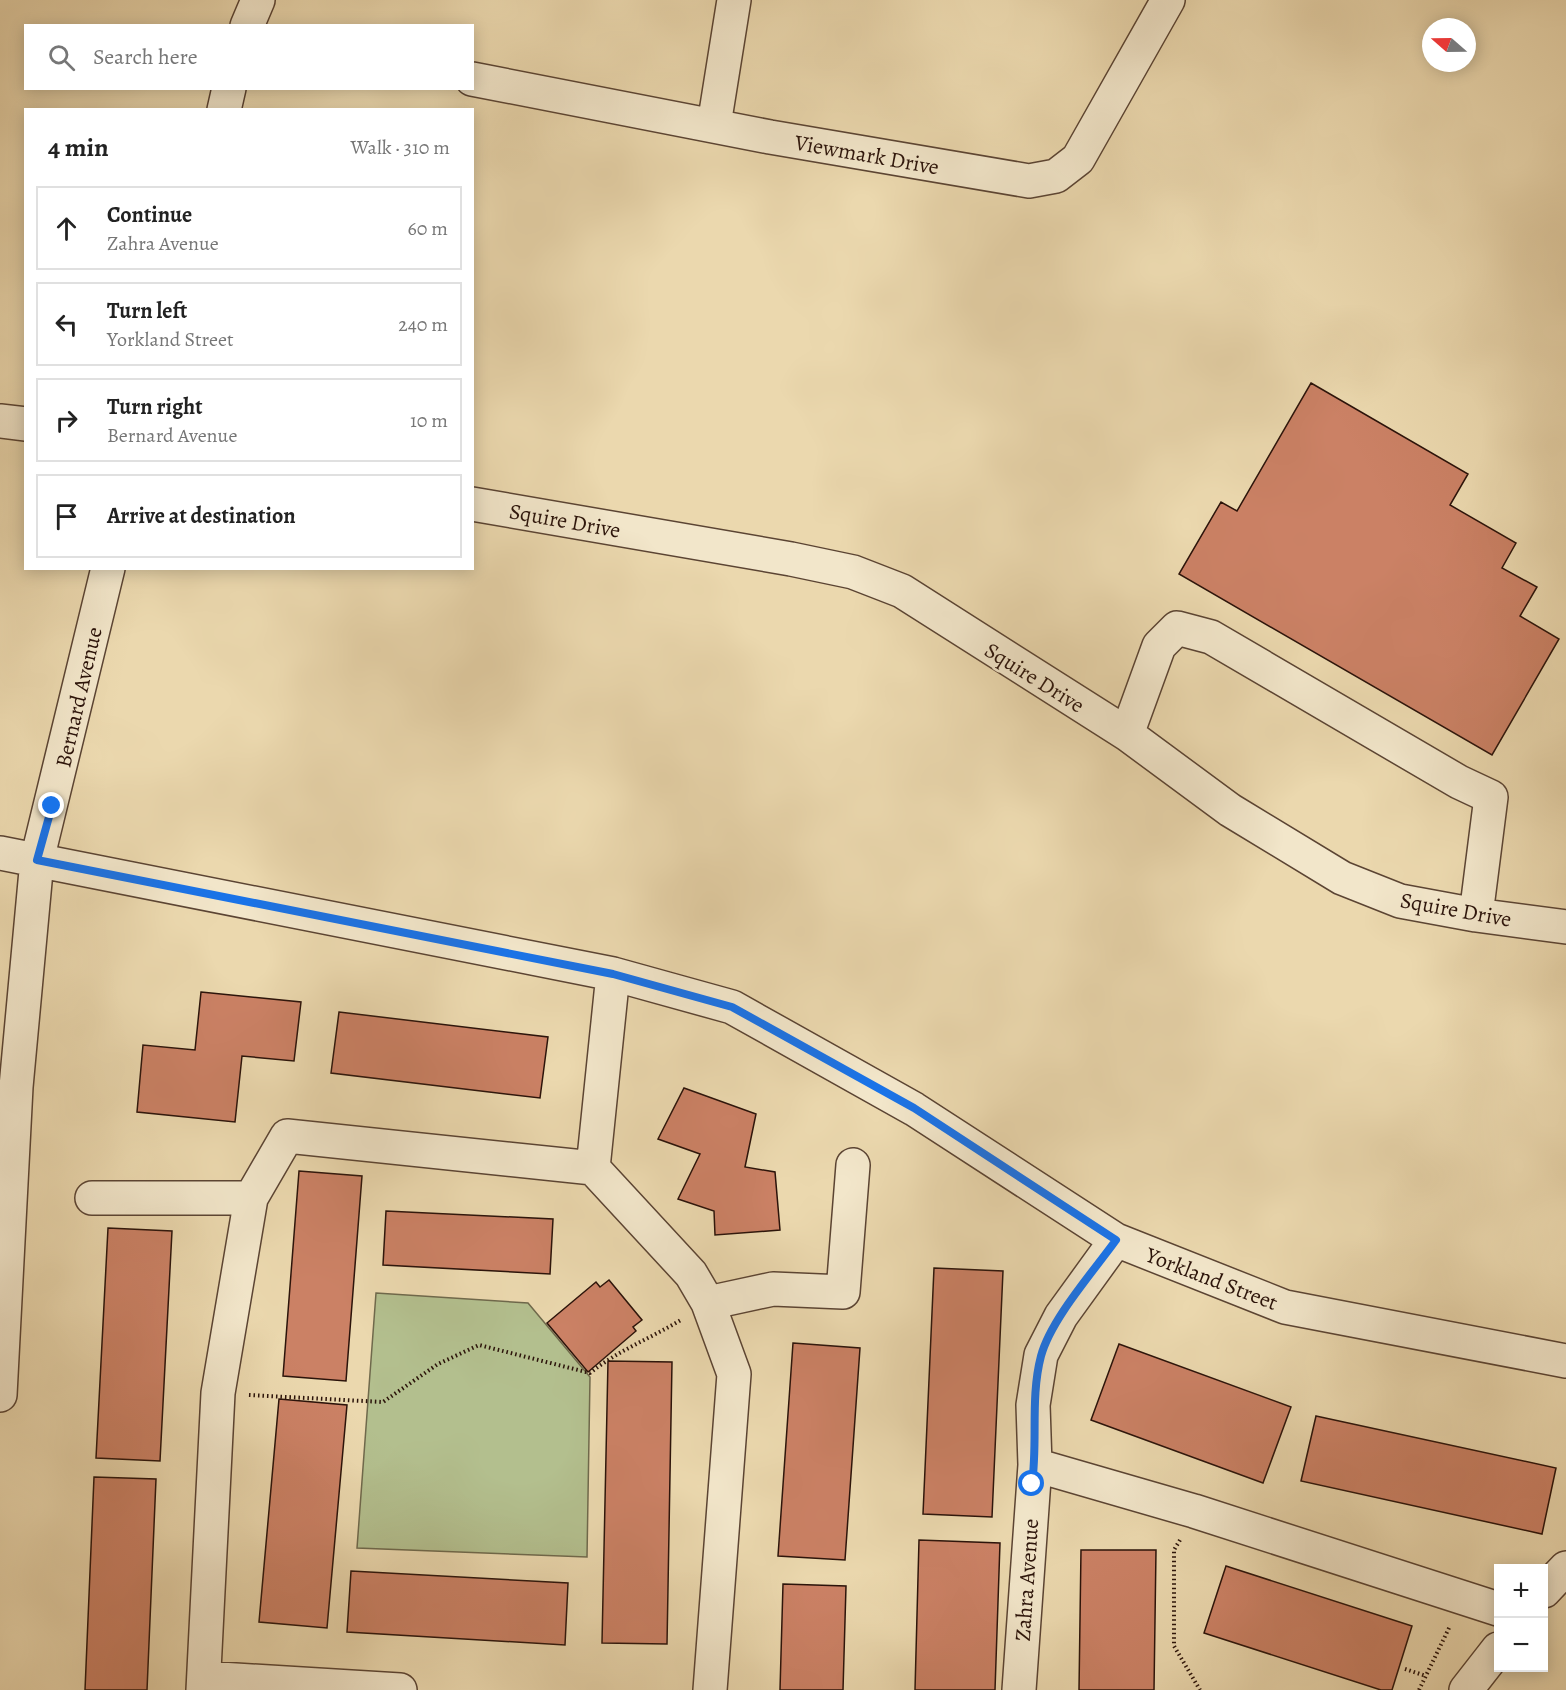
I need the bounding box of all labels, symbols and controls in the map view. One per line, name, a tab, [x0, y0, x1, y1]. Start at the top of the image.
north arrow	[1422, 18, 1476, 72]
search box	[24, 24, 474, 90]
icon: search	[45, 41, 78, 74]
text: Search here	[93, 42, 198, 72]
street label: Viewmark Drive	[791, 127, 941, 182]
text: 4 min	[48, 130, 109, 165]
text: Walk · 310 m	[351, 134, 450, 161]
text: Continue	[107, 200, 192, 230]
icon: ahead	[50, 212, 83, 245]
text: 60 m	[408, 215, 448, 242]
text: Zahra Avenue	[107, 230, 219, 257]
text: Turn left	[107, 296, 187, 326]
icon: left	[50, 308, 83, 341]
text: 240 m	[398, 311, 448, 338]
text: Yorkland Street	[107, 326, 234, 353]
text: Turn right	[107, 392, 203, 422]
icon: right	[50, 404, 83, 437]
text: 10 m	[410, 407, 448, 434]
text: Bernard Avenue	[107, 422, 237, 449]
street label: Squire Drive	[507, 496, 623, 546]
icon: arrive	[50, 500, 83, 533]
text: Arrive at destination	[107, 501, 296, 531]
street label: Bernard Avenue	[48, 624, 110, 770]
street label: Squire Drive	[979, 635, 1090, 720]
route end	[38, 792, 64, 818]
street label: Squire Drive	[1398, 885, 1514, 935]
street label: Yorkland Street	[1140, 1240, 1282, 1318]
route start	[1018, 1470, 1044, 1496]
street label: Zahra Avenue	[1008, 1518, 1046, 1642]
map controls	[1494, 1564, 1548, 1672]
button: +	[1494, 1564, 1548, 1618]
button: −	[1494, 1618, 1548, 1672]

